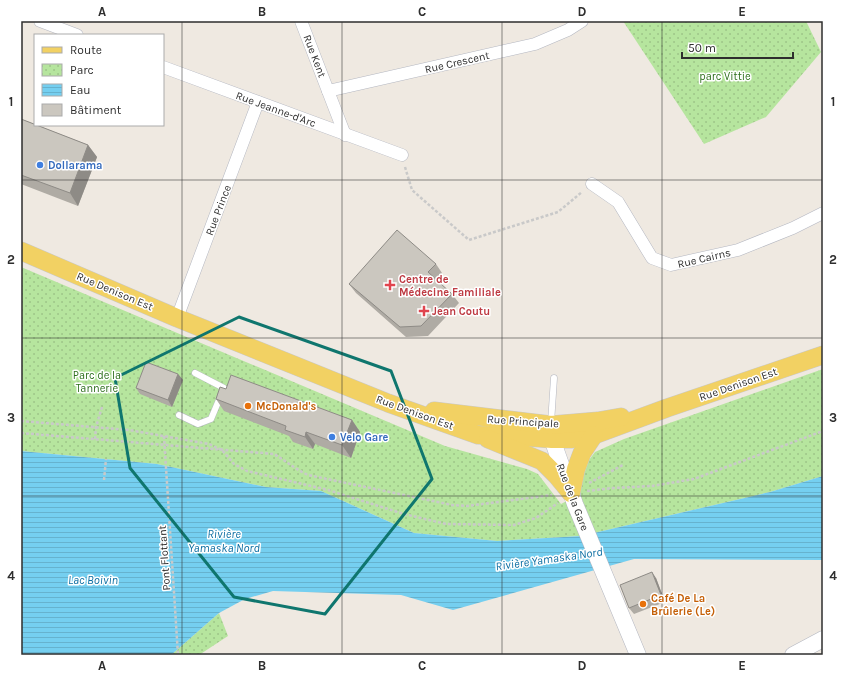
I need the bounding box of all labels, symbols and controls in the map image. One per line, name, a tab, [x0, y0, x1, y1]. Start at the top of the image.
text: A	[98, 4, 106, 19]
text: B	[258, 4, 266, 19]
text: C	[418, 4, 426, 19]
text: D	[578, 4, 587, 19]
text: E	[738, 4, 746, 19]
street label: Rue Kent	[300, 33, 329, 79]
legend	[34, 34, 164, 126]
scale bar	[682, 34, 793, 60]
text: 50 m	[688, 41, 716, 55]
text: Route	[70, 43, 102, 57]
street label: Rue Crescent	[424, 49, 491, 76]
text: Parc	[70, 63, 94, 77]
park label: parc Vittie	[699, 70, 751, 83]
text: Eau	[70, 83, 91, 97]
street label: Rue Jeanne-d'Arc	[234, 89, 318, 130]
text: 1	[9, 94, 13, 109]
text: 1	[831, 94, 835, 109]
text: Bâtiment	[70, 103, 122, 117]
place label: Dollarama	[48, 159, 103, 172]
marker: Dollarama	[35, 160, 45, 170]
street label: Rue Prince	[203, 183, 234, 237]
street label: Rue Cairns	[676, 246, 732, 271]
text: 2	[7, 252, 15, 267]
text: 2	[829, 252, 837, 267]
street label: Rue Denison Est	[75, 270, 155, 313]
place label: Centre de Médecine Familiale	[399, 273, 501, 299]
marker: Centre de Médecine Familiale	[384, 279, 396, 291]
place label: Jean Coutu	[432, 305, 490, 318]
marker: Jean Coutu	[419, 306, 429, 316]
street label: Rue Denison Est	[697, 365, 779, 404]
park label: Parc de la Tannerie	[73, 369, 121, 395]
street label: Rue Denison Est	[374, 392, 455, 433]
place label: McDonald's	[256, 400, 317, 413]
marker: McDonald's	[243, 401, 253, 411]
text: 3	[7, 410, 15, 425]
text: 3	[829, 410, 837, 425]
street label: Rue Principale	[487, 413, 560, 431]
place label: Velo Gare	[340, 431, 389, 444]
marker: Velo Gare	[327, 432, 337, 442]
street label: Rue de la Gare	[554, 462, 591, 533]
street label: Pont Flottant	[156, 525, 173, 591]
water label: Rivière Yamaska Nord	[188, 527, 260, 555]
water label: Rivière Yamaska Nord	[495, 544, 604, 573]
text: 4	[7, 568, 15, 583]
text: 4	[829, 568, 837, 583]
water label: Lac Boivin	[68, 573, 118, 587]
place label: Café De La Brûlerie (Le)	[651, 592, 715, 618]
marker: Café De La Brûlerie (Le)	[638, 599, 648, 609]
text: A	[98, 658, 106, 673]
text: B	[258, 658, 266, 673]
text: C	[418, 658, 426, 673]
text: D	[578, 658, 587, 673]
text: E	[738, 658, 746, 673]

